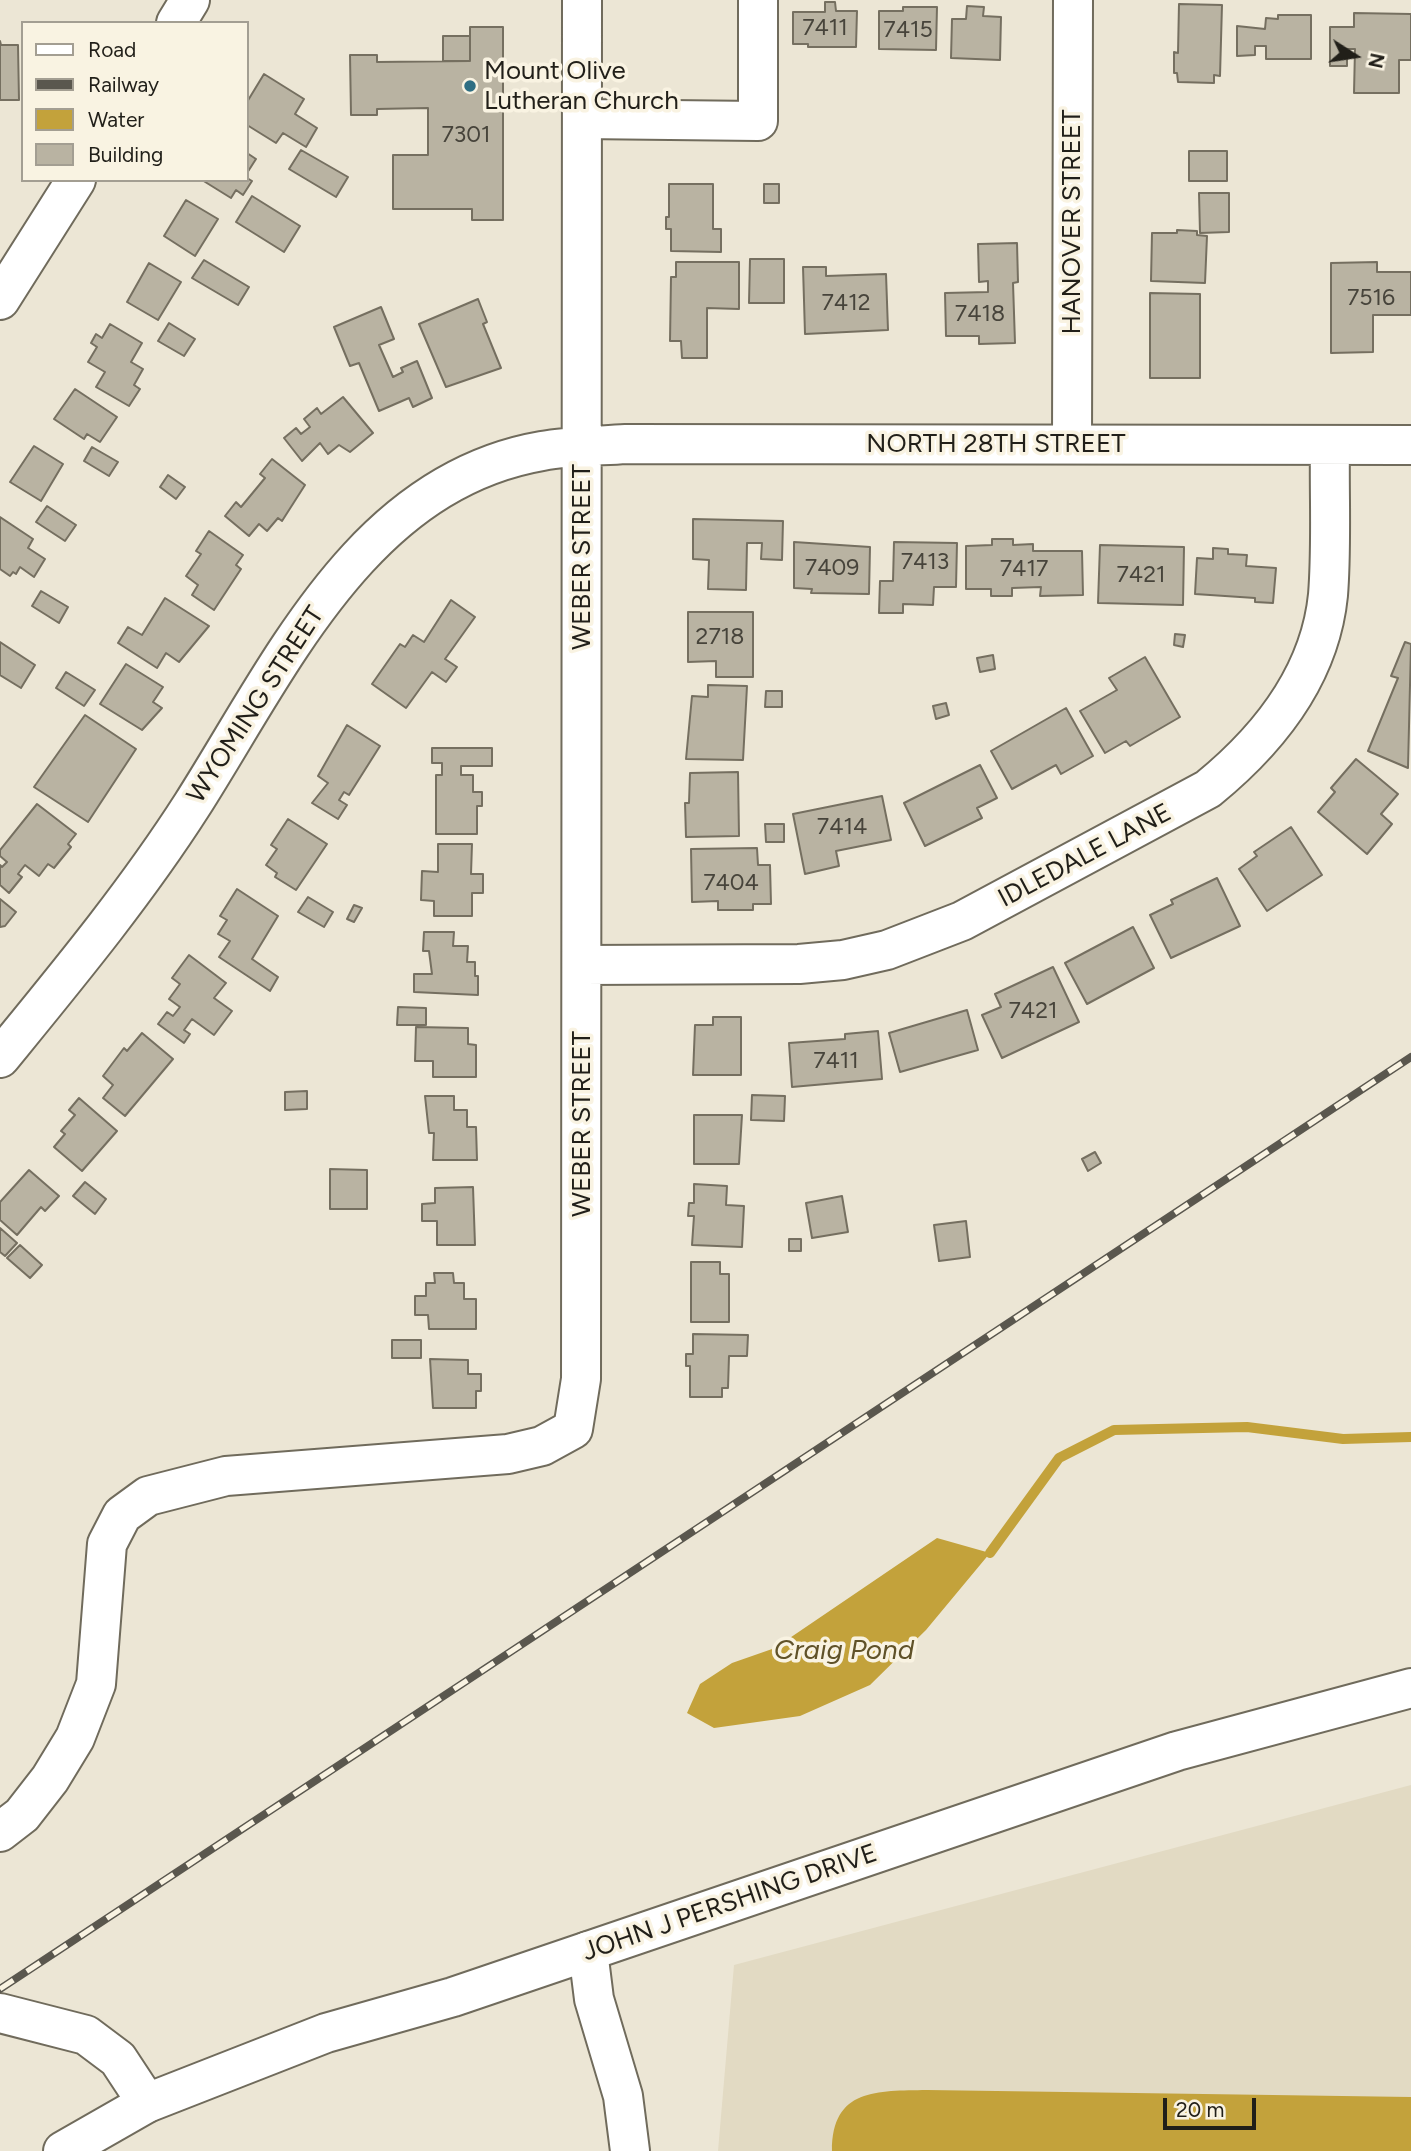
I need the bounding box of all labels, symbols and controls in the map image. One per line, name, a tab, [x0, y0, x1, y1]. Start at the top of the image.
house number: 7411	[802, 14, 848, 42]
house number: 7415	[883, 16, 933, 44]
legend	[21, 21, 248, 182]
north arrow	[1320, 21, 1390, 91]
text: Road	[88, 37, 136, 62]
text: N	[1363, 51, 1389, 70]
place label: Mount Olive Lutheran Church	[484, 55, 679, 116]
text: Railway	[88, 72, 159, 97]
marker: Mount Olive Lutheran Church	[462, 78, 478, 94]
text: Water	[88, 107, 144, 132]
street label: HANOVER STREET	[1056, 109, 1088, 335]
house number: 7301	[441, 121, 491, 149]
text: Building	[88, 142, 163, 167]
house number: 7516	[1347, 284, 1395, 312]
house number: 7412	[822, 289, 870, 317]
house number: 7418	[955, 300, 1005, 328]
street label: NORTH 28TH STREET	[866, 428, 1126, 460]
street label: WEBER STREET	[566, 464, 598, 650]
house number: 7413	[901, 548, 949, 576]
house number: 7409	[805, 554, 859, 582]
house number: 7417	[1000, 555, 1048, 583]
house number: 7421	[1117, 561, 1165, 589]
street label: WYOMING STREET	[181, 601, 331, 809]
house number: 2718	[696, 623, 744, 651]
street label: IDLEDALE LANE	[993, 797, 1177, 915]
house number: 7414	[817, 813, 867, 841]
house number: 7404	[703, 869, 759, 897]
house number: 7421	[1009, 997, 1057, 1025]
street label: WEBER STREET	[566, 1031, 598, 1217]
house number: 7411	[813, 1047, 859, 1075]
water label: Craig Pond	[774, 1634, 914, 1668]
street label: JOHN J PERSHING DRIVE	[579, 1838, 881, 1968]
scale bar	[1166, 2084, 1259, 2128]
text: 20 m	[1176, 2097, 1224, 2122]

